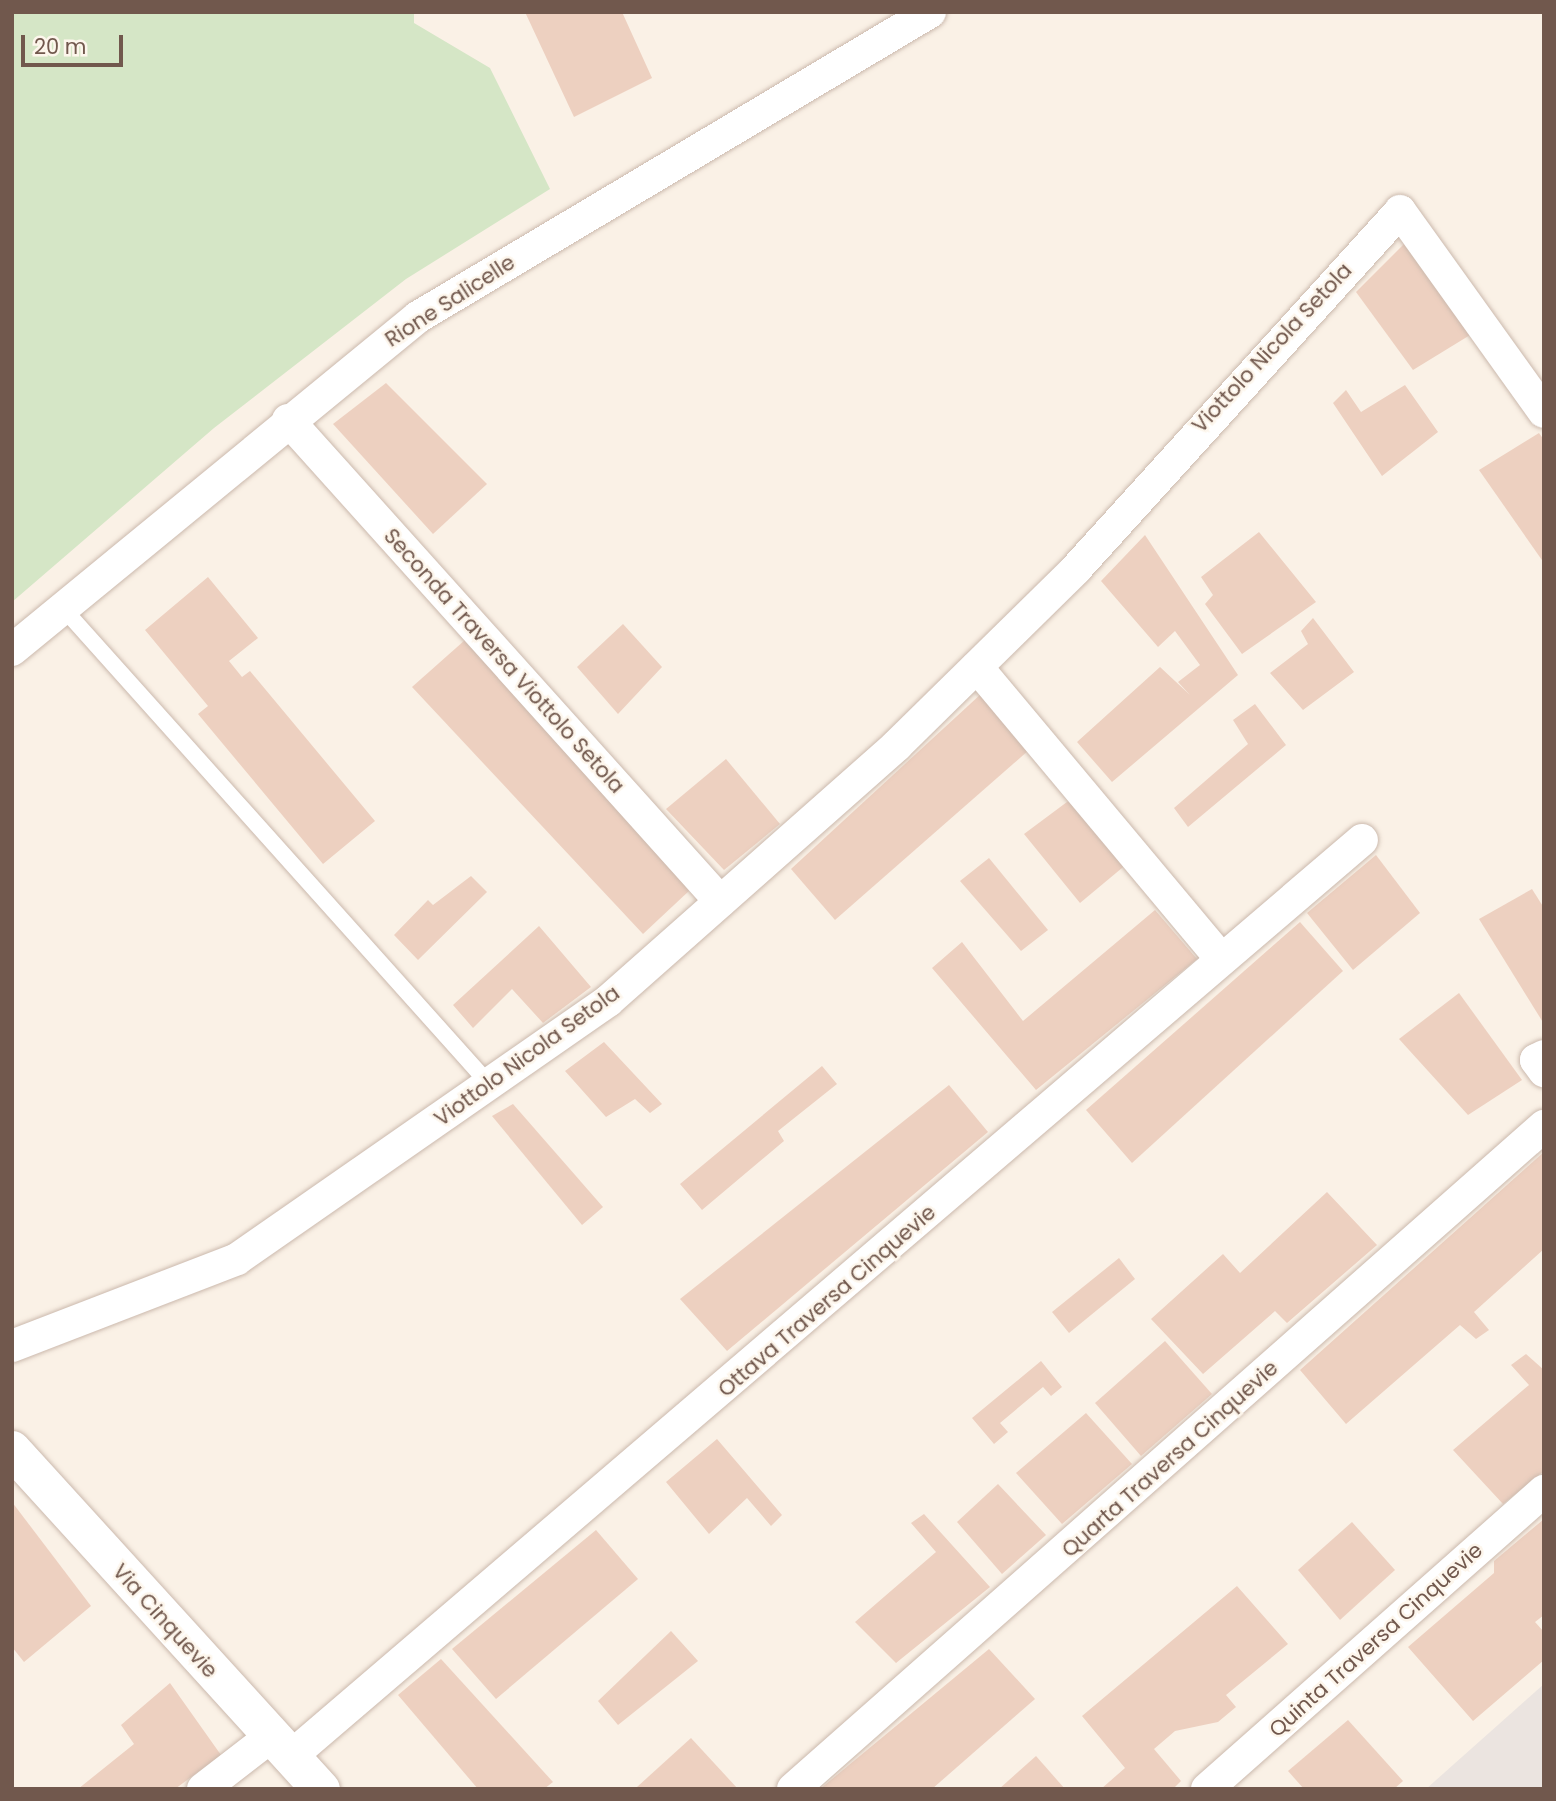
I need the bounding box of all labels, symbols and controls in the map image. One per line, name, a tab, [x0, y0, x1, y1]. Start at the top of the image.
scale bar	[24, 21, 126, 65]
text: 20 m	[34, 32, 87, 61]
street label: Rione Salicelle	[380, 250, 520, 352]
street label: Viottolo Nicola Setola	[1187, 258, 1357, 438]
street label: Seconda Traversa Viottolo Setola	[378, 524, 630, 798]
street label: Viottolo Nicola Setola	[430, 980, 624, 1132]
street label: Ottava Traversa Cinquevie	[713, 1200, 941, 1402]
street label: Quarta Traversa Cinquevie	[1057, 1355, 1283, 1563]
street label: Quinta Traversa Cinquevie	[1264, 1538, 1488, 1742]
street label: Via Cinquevie	[107, 1559, 223, 1683]

